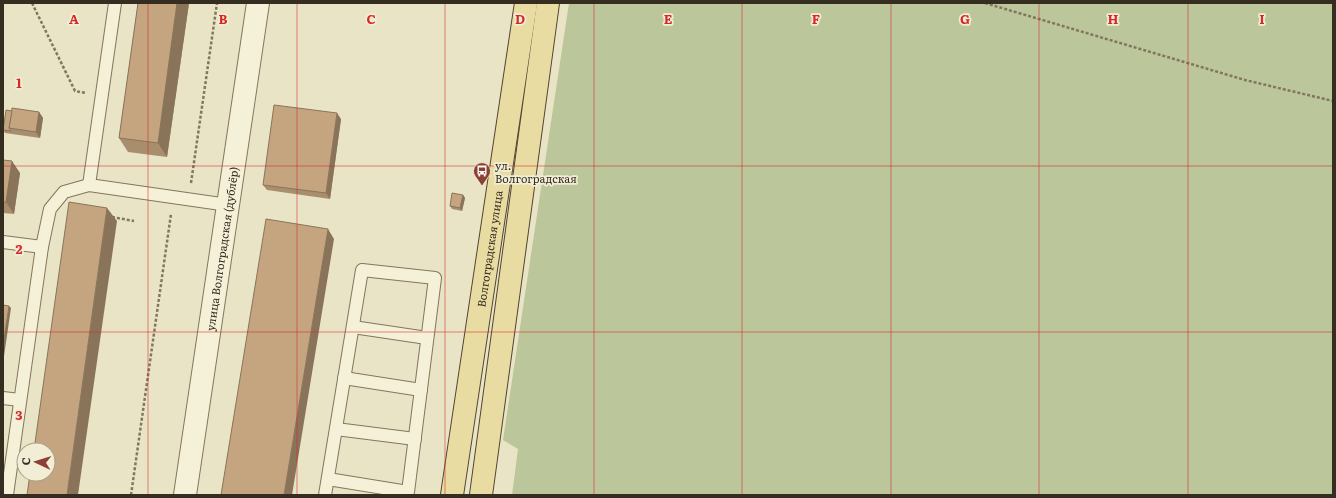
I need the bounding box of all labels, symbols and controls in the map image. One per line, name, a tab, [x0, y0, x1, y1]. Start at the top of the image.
text: A	[69, 9, 79, 28]
text: B	[219, 9, 228, 28]
text: C	[366, 9, 376, 28]
text: D	[515, 9, 525, 28]
text: E	[664, 9, 673, 28]
text: F	[812, 9, 820, 28]
text: G	[960, 9, 970, 28]
text: H	[1108, 9, 1119, 28]
text: I	[1259, 9, 1265, 28]
text: 1	[16, 73, 22, 92]
place label: ул. Волгоградская	[495, 157, 577, 186]
bus stop icon: ул. Волгоградская	[472, 161, 492, 186]
street label: улица Волгоградская (дублёр)	[201, 166, 242, 332]
street label: Волгоградская улица	[472, 189, 506, 308]
text: 2	[16, 239, 23, 258]
text: 3	[15, 405, 23, 424]
north arrow	[16, 442, 56, 482]
text: С	[17, 457, 33, 466]

